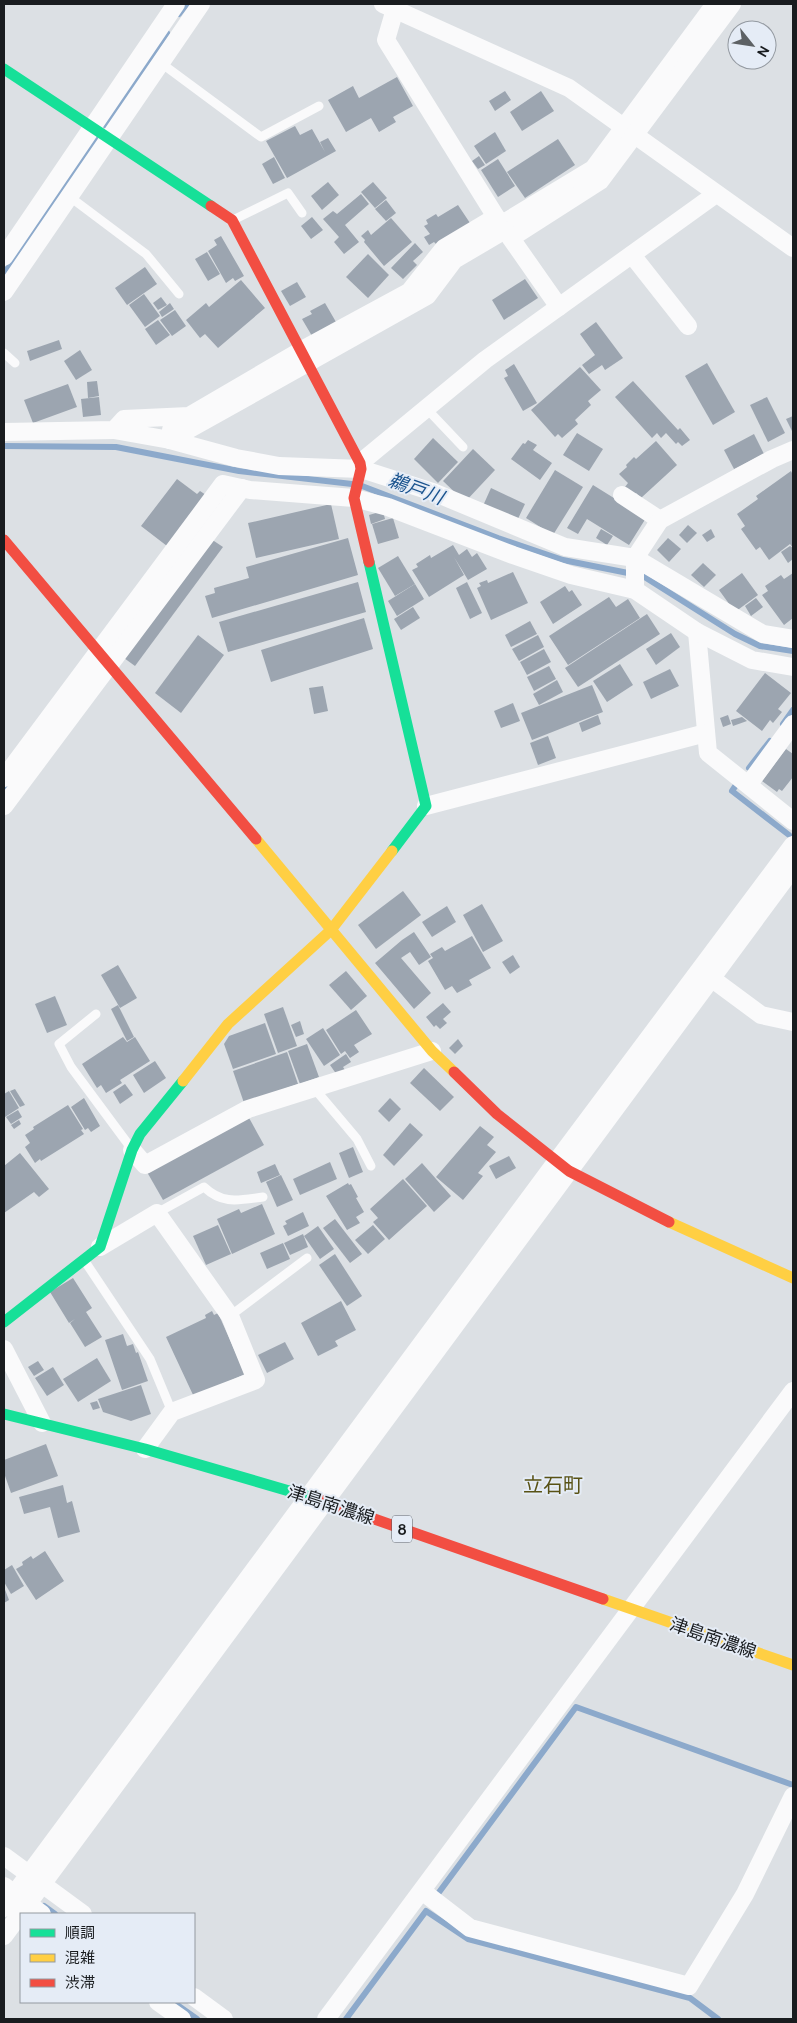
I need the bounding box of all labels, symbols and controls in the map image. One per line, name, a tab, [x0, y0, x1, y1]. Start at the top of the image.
north arrow	[727, 20, 777, 70]
text: N	[753, 43, 774, 60]
water label: 鵜戸川	[385, 468, 449, 510]
district label: 立石町	[523, 1473, 583, 1497]
street label: 津島南濃線	[285, 1481, 377, 1529]
road number: 8	[392, 1516, 412, 1542]
street label: 津島南濃線	[667, 1613, 759, 1663]
legend	[20, 1913, 195, 2003]
text: 順調	[65, 1924, 95, 1942]
text: 混雑	[65, 1949, 95, 1967]
text: 渋滞	[65, 1974, 95, 1992]

